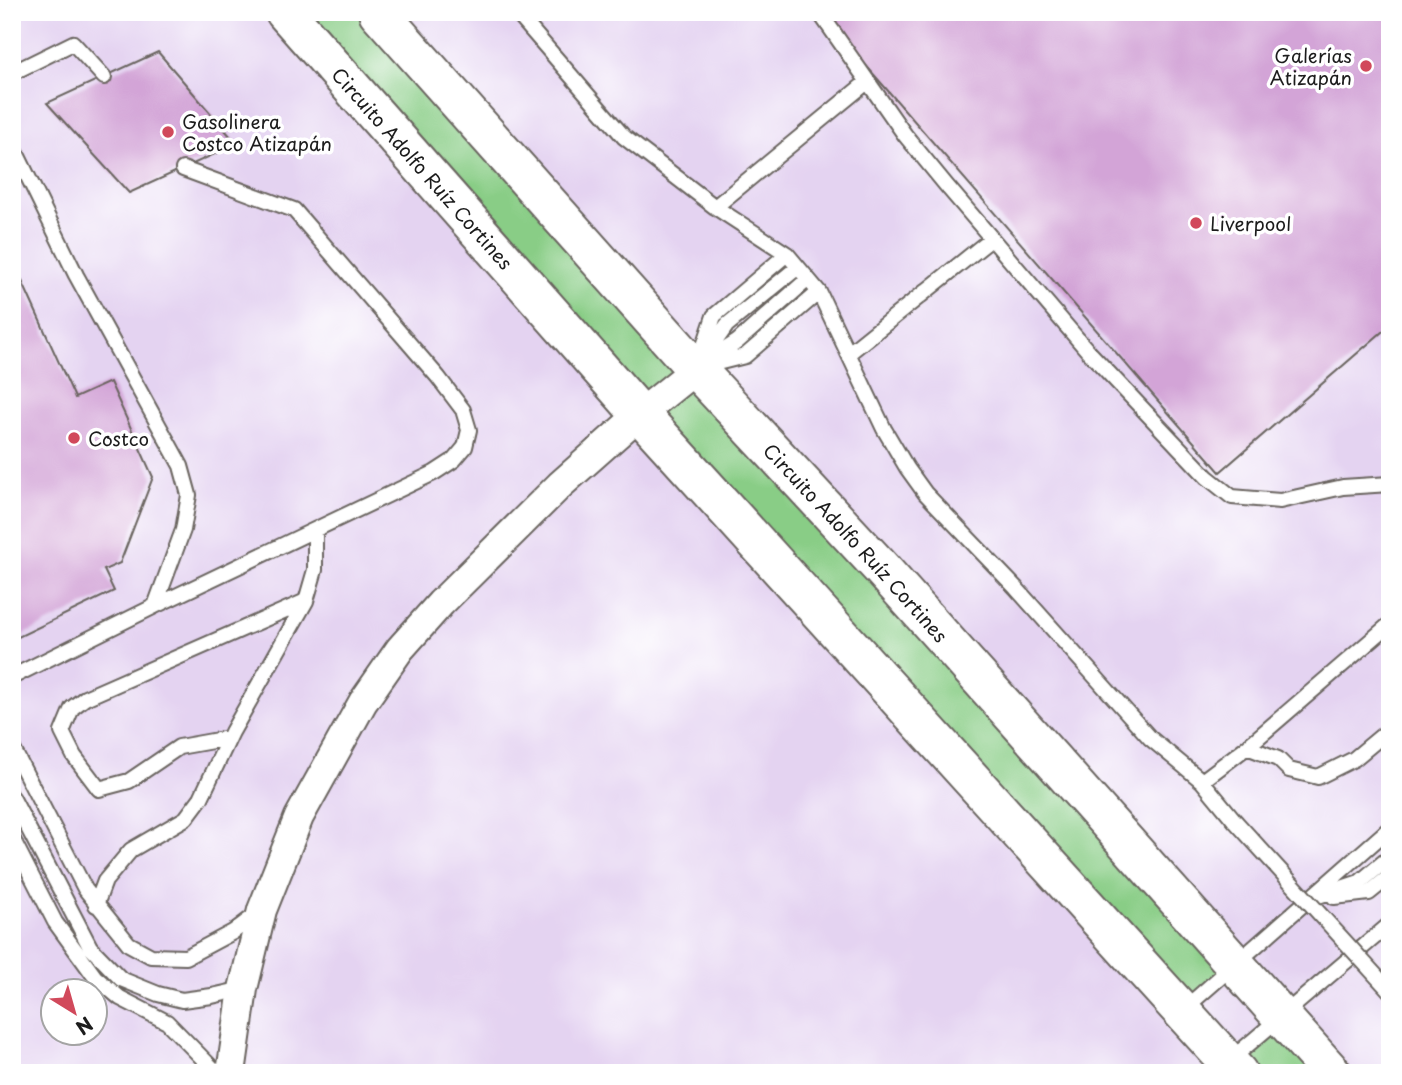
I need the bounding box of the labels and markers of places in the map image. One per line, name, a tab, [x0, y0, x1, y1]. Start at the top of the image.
place label: Galerías Atizapán	[1270, 41, 1352, 91]
marker: Galerías Atizapán	[1358, 58, 1374, 74]
place label: Gasolinera Costco Atizapán	[182, 107, 332, 157]
marker: Gasolinera Costco Atizapán	[160, 124, 176, 140]
place label: Liverpool	[1210, 209, 1292, 237]
marker: Liverpool	[1188, 215, 1204, 231]
place label: Costco	[88, 424, 149, 452]
marker: Costco	[66, 430, 82, 446]

